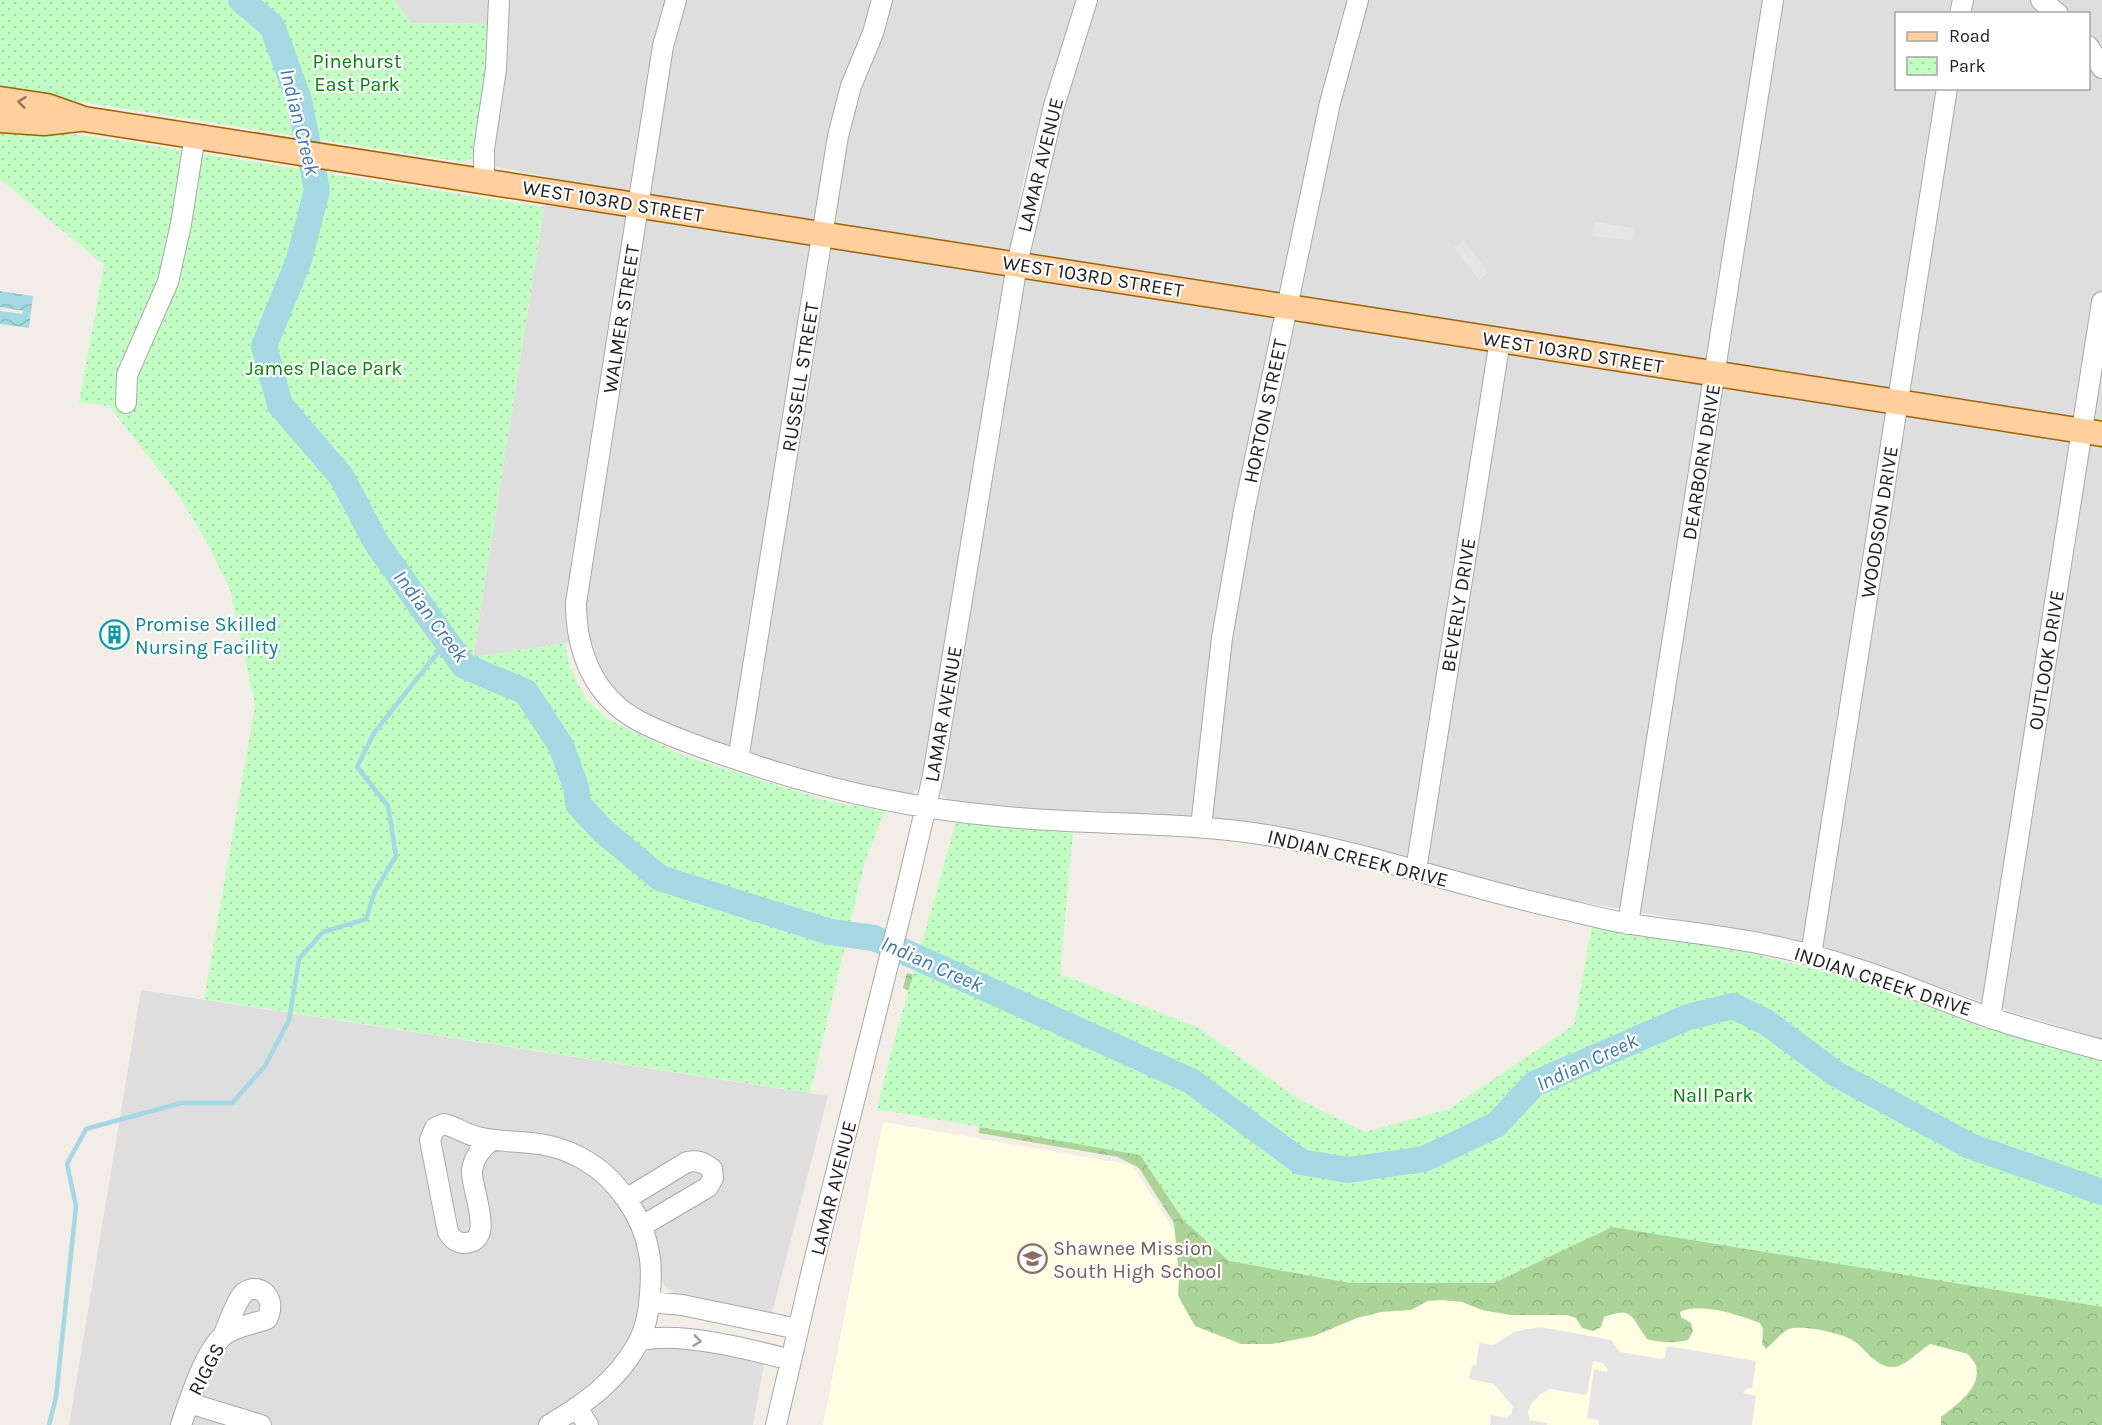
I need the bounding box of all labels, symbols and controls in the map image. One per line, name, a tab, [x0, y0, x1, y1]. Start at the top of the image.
legend	[1895, 12, 2090, 90]
text: Road	[1949, 25, 1990, 47]
park label: Pinehurst East Park	[313, 50, 402, 96]
text: Park	[1949, 55, 1986, 77]
water label: Indian Creek	[275, 66, 325, 178]
street label: LAMAR AVENUE	[1013, 96, 1068, 235]
one-way arrow	[18, 97, 27, 109]
street label: WEST 103RD STREET	[521, 176, 705, 227]
street label: WALMER STREET	[598, 243, 645, 395]
street label: WEST 103RD STREET	[1001, 251, 1185, 302]
street label: RUSSELL STREET	[777, 301, 824, 453]
street label: WEST 103RD STREET	[1481, 327, 1665, 378]
street label: HORTON STREET	[1239, 337, 1292, 485]
park label: James Place Park	[246, 357, 402, 380]
street label: DEARBORN DRIVE	[1678, 382, 1725, 542]
street label: WOODSON DRIVE	[1856, 444, 1903, 600]
street label: BEVERLY DRIVE	[1437, 536, 1480, 674]
water label: Indian Creek	[389, 565, 474, 667]
street label: OUTLOOK DRIVE	[2024, 588, 2069, 732]
place label: Promise Skilled Nursing Facility	[135, 613, 278, 659]
building icon: Promise Skilled Nursing Facility	[98, 619, 130, 651]
street label: LAMAR AVENUE	[920, 644, 967, 784]
street label: INDIAN CREEK DRIVE	[1265, 825, 1451, 892]
water label: Indian Creek	[877, 931, 987, 997]
street label: INDIAN CREEK DRIVE	[1791, 942, 1975, 1021]
water label: Indian Creek	[1533, 1028, 1642, 1096]
park label: Nall Park	[1672, 1084, 1754, 1107]
street label: LAMAR AVENUE	[806, 1119, 861, 1258]
place label: Shawnee Mission South High School	[1053, 1237, 1222, 1283]
school or university icon: Shawnee Mission South High School	[1016, 1243, 1048, 1275]
one-way arrow	[692, 1335, 702, 1347]
street label: RIGGS	[184, 1339, 229, 1399]

